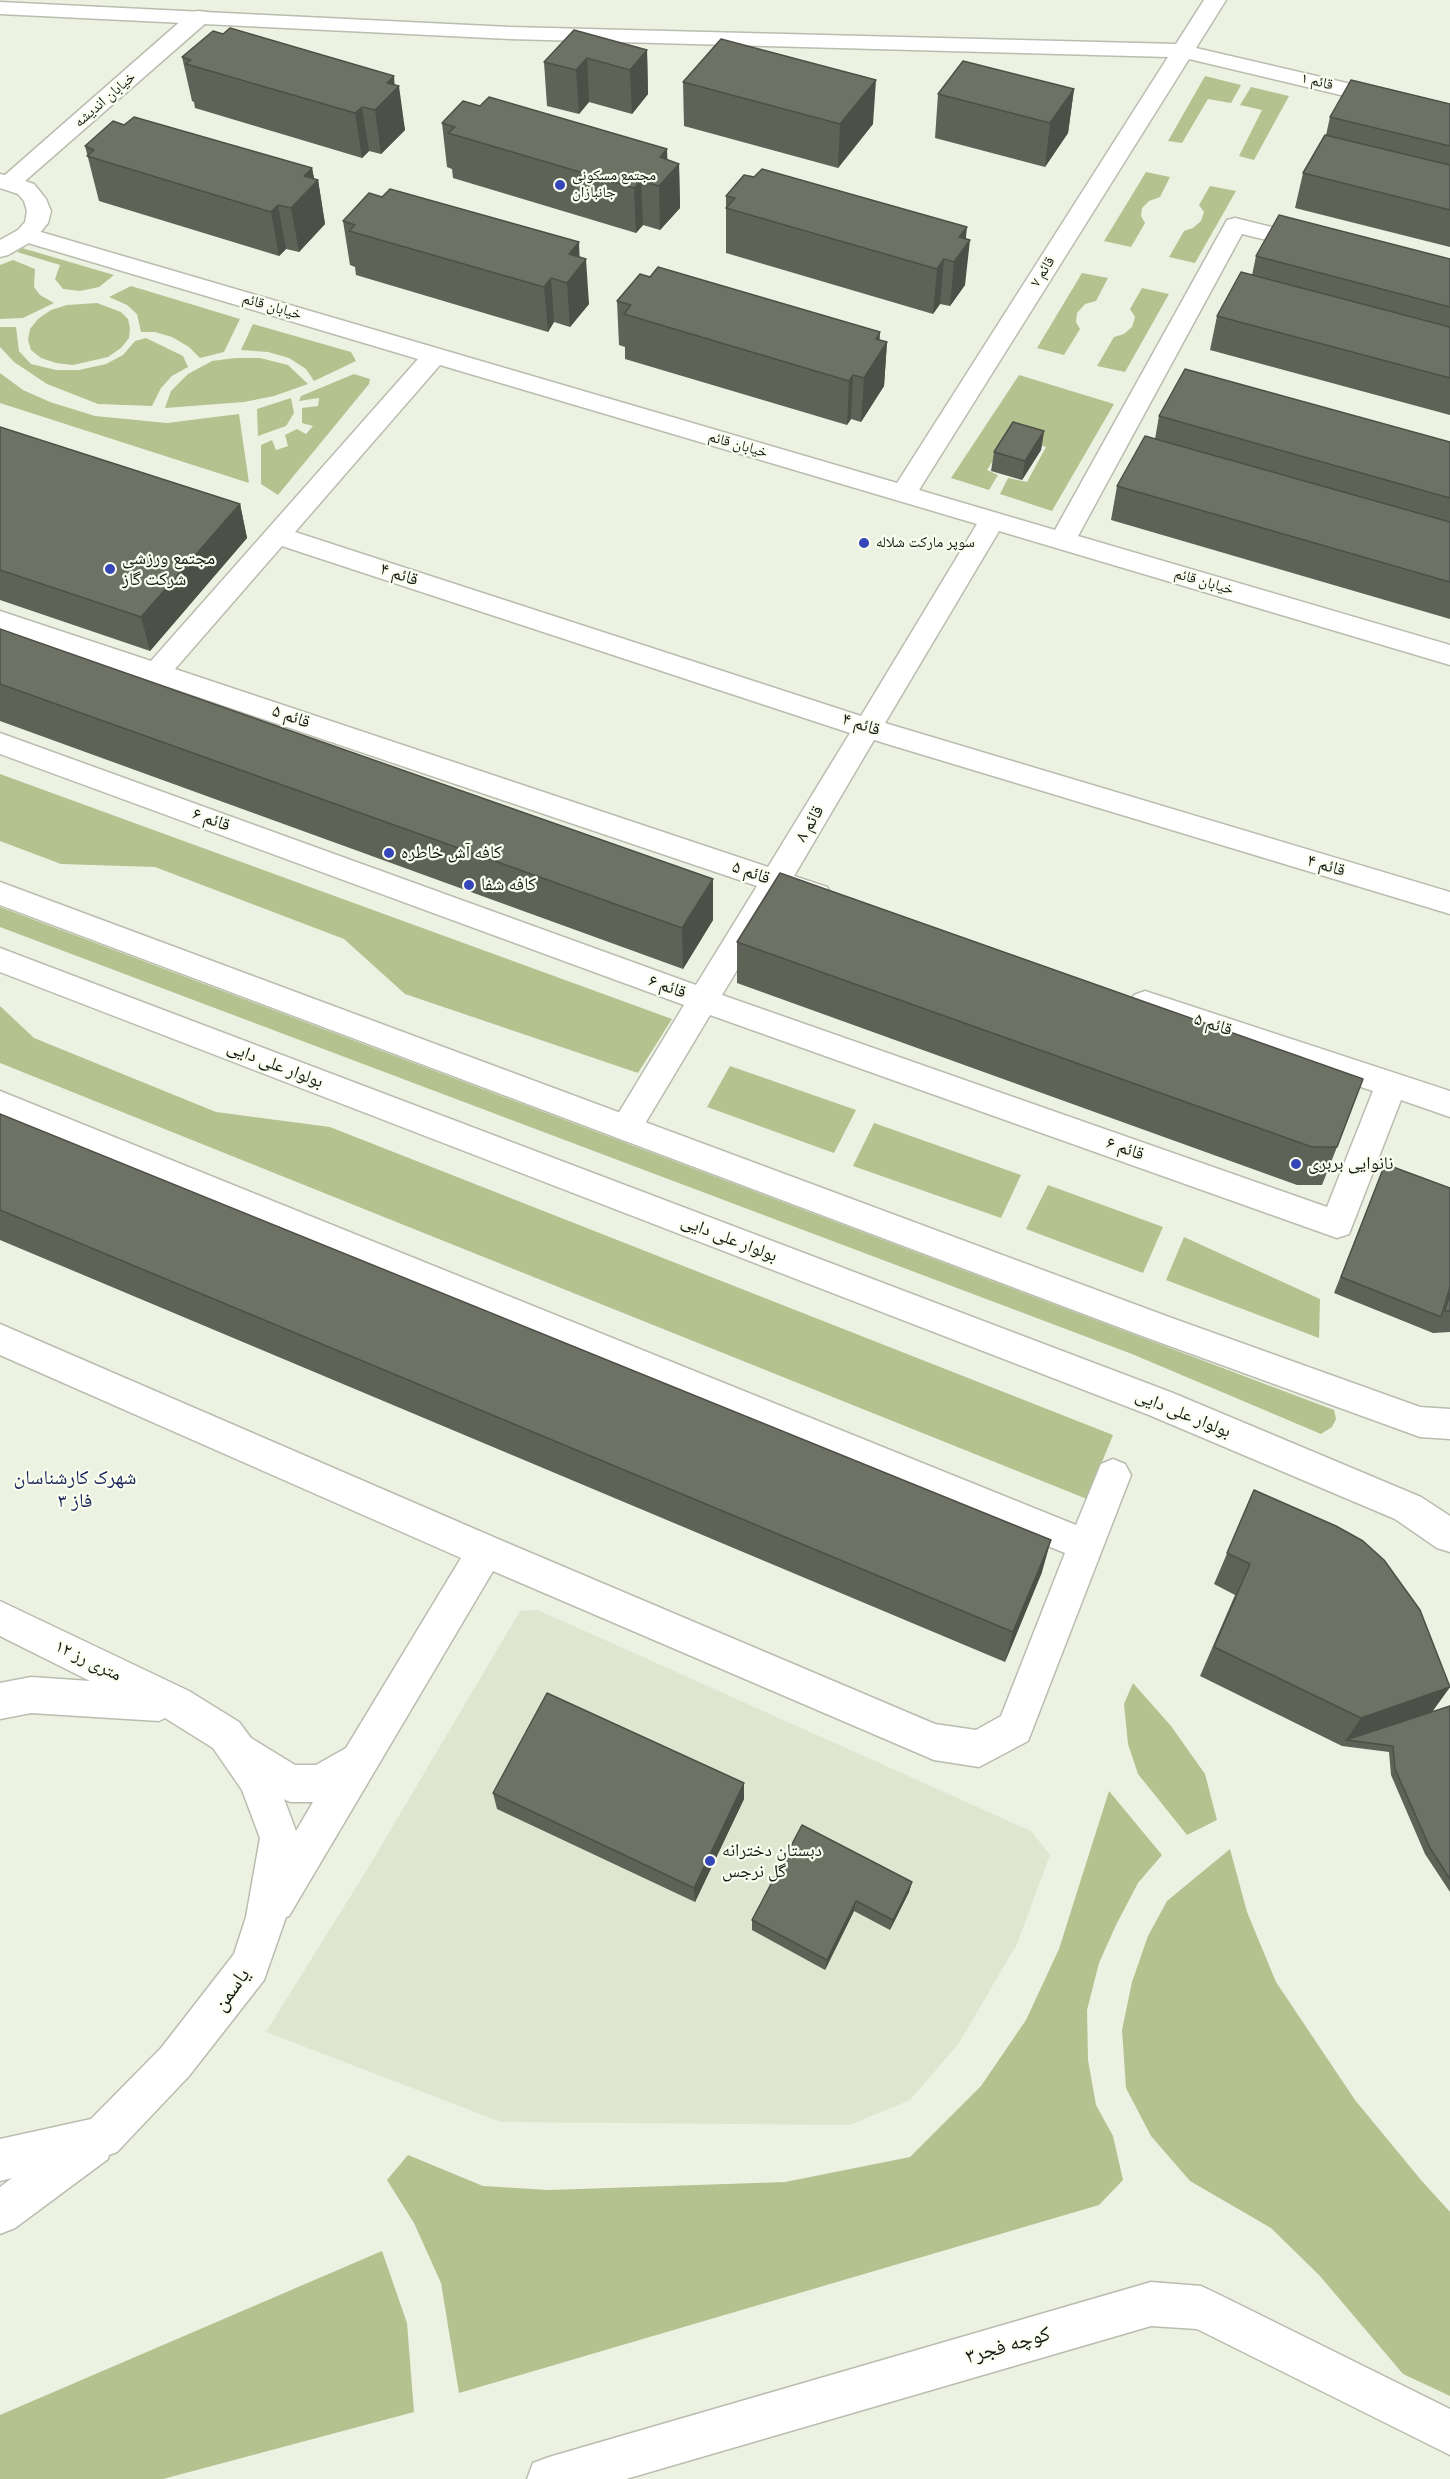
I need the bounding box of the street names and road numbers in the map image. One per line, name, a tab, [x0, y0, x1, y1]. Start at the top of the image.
street label: خیابان اندیشه	[71, 68, 139, 132]
street label: قائم ۱	[1299, 70, 1335, 94]
street label: قائم ۷	[1027, 254, 1059, 290]
street label: خیابان قائم	[240, 290, 304, 324]
street label: خیابان قائم	[706, 428, 770, 462]
street label: قائم ۴	[377, 559, 421, 591]
street label: خیابان قائم	[1172, 565, 1236, 599]
street label: قائم ۵	[269, 700, 313, 734]
street label: قائم ۴	[839, 709, 883, 741]
street label: قائم ۸	[791, 802, 829, 846]
street label: قائم ۶	[189, 803, 233, 837]
street label: قائم ۴	[1304, 850, 1348, 882]
street label: قائم ۵	[729, 856, 773, 890]
street label: قائم ۶	[645, 970, 689, 1004]
street label: قائم ۵	[1191, 1009, 1235, 1041]
street label: بولوار علی دایی	[224, 1037, 326, 1093]
street label: قائم ۶	[1103, 1132, 1147, 1166]
street label: بولوار علی دایی	[678, 1211, 780, 1267]
street label: بولوار علی دایی	[1132, 1385, 1234, 1443]
street label: ۱۲ متری رز	[51, 1636, 125, 1686]
street label: یاسمن	[208, 1963, 256, 2017]
street label: کوچه فجر۳	[963, 2322, 1053, 2370]

